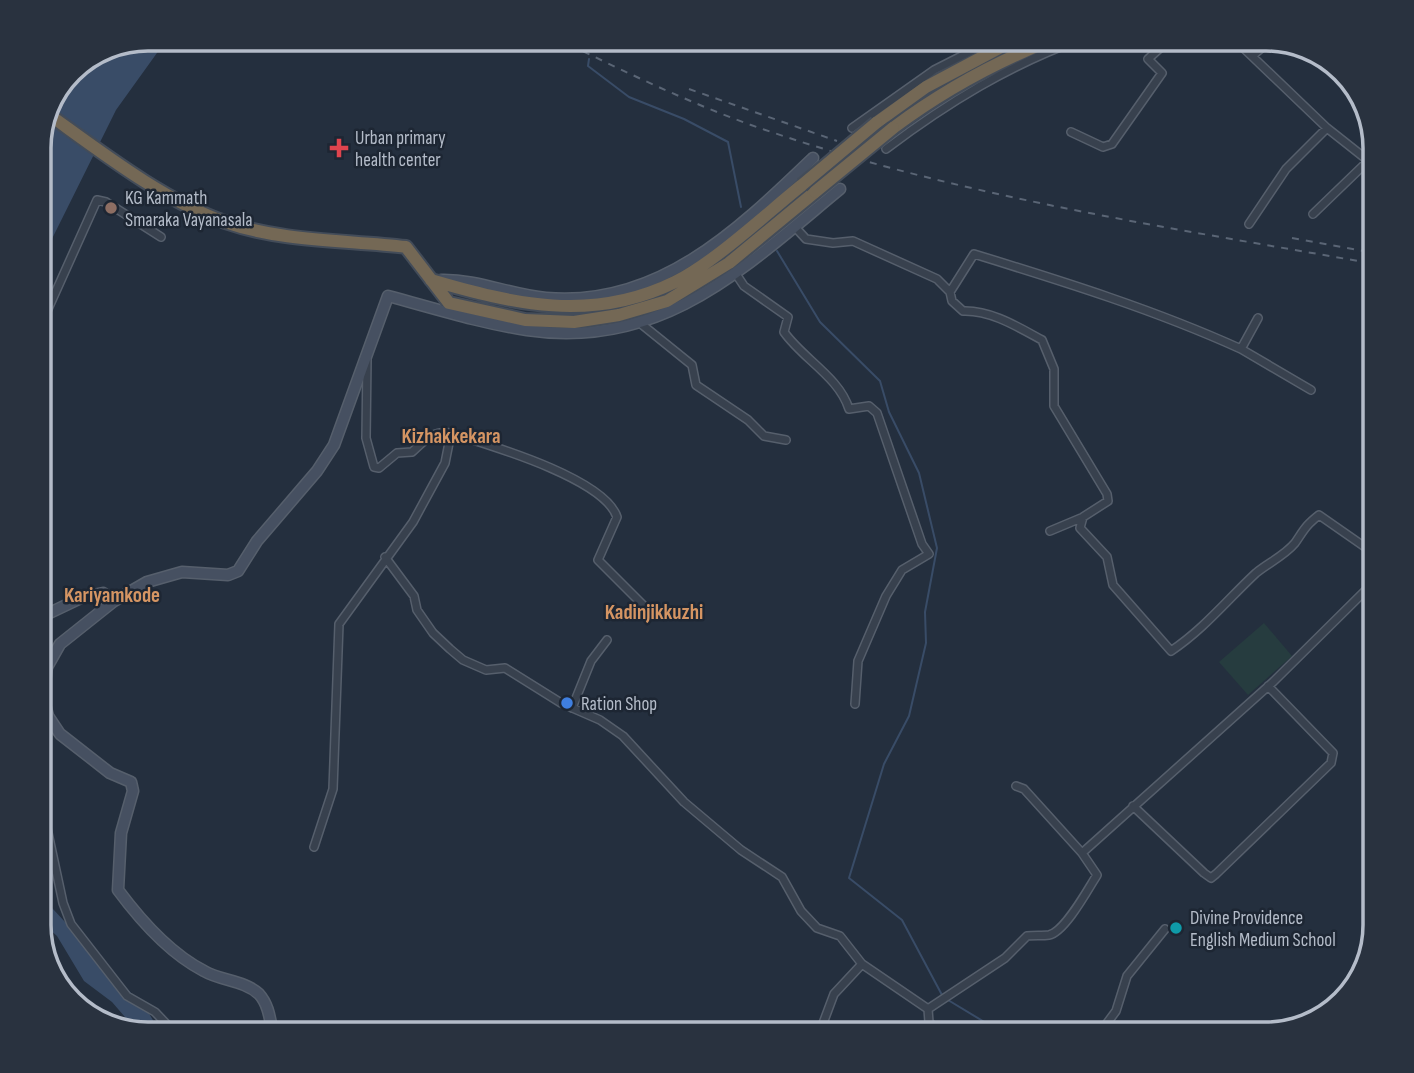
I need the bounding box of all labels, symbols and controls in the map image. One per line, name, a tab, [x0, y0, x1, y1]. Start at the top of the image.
place label: Urban primary health center	[355, 127, 446, 172]
marker: Urban primary health center	[329, 138, 349, 158]
place label: KG Kammath Smaraka Vayanasala	[125, 187, 253, 232]
marker: KG Kammath Smaraka Vayanasala	[103, 200, 119, 216]
district label: Kizhakkekara	[401, 424, 501, 449]
district label: Kariyamkode	[64, 583, 160, 608]
district label: Kadinjikkuzhi	[605, 600, 703, 625]
place label: Ration Shop	[581, 693, 657, 716]
marker: Ration Shop	[559, 695, 575, 711]
place label: Divine Providence English Medium School	[1190, 907, 1336, 952]
marker: Divine Providence English Medium School	[1168, 920, 1184, 936]

